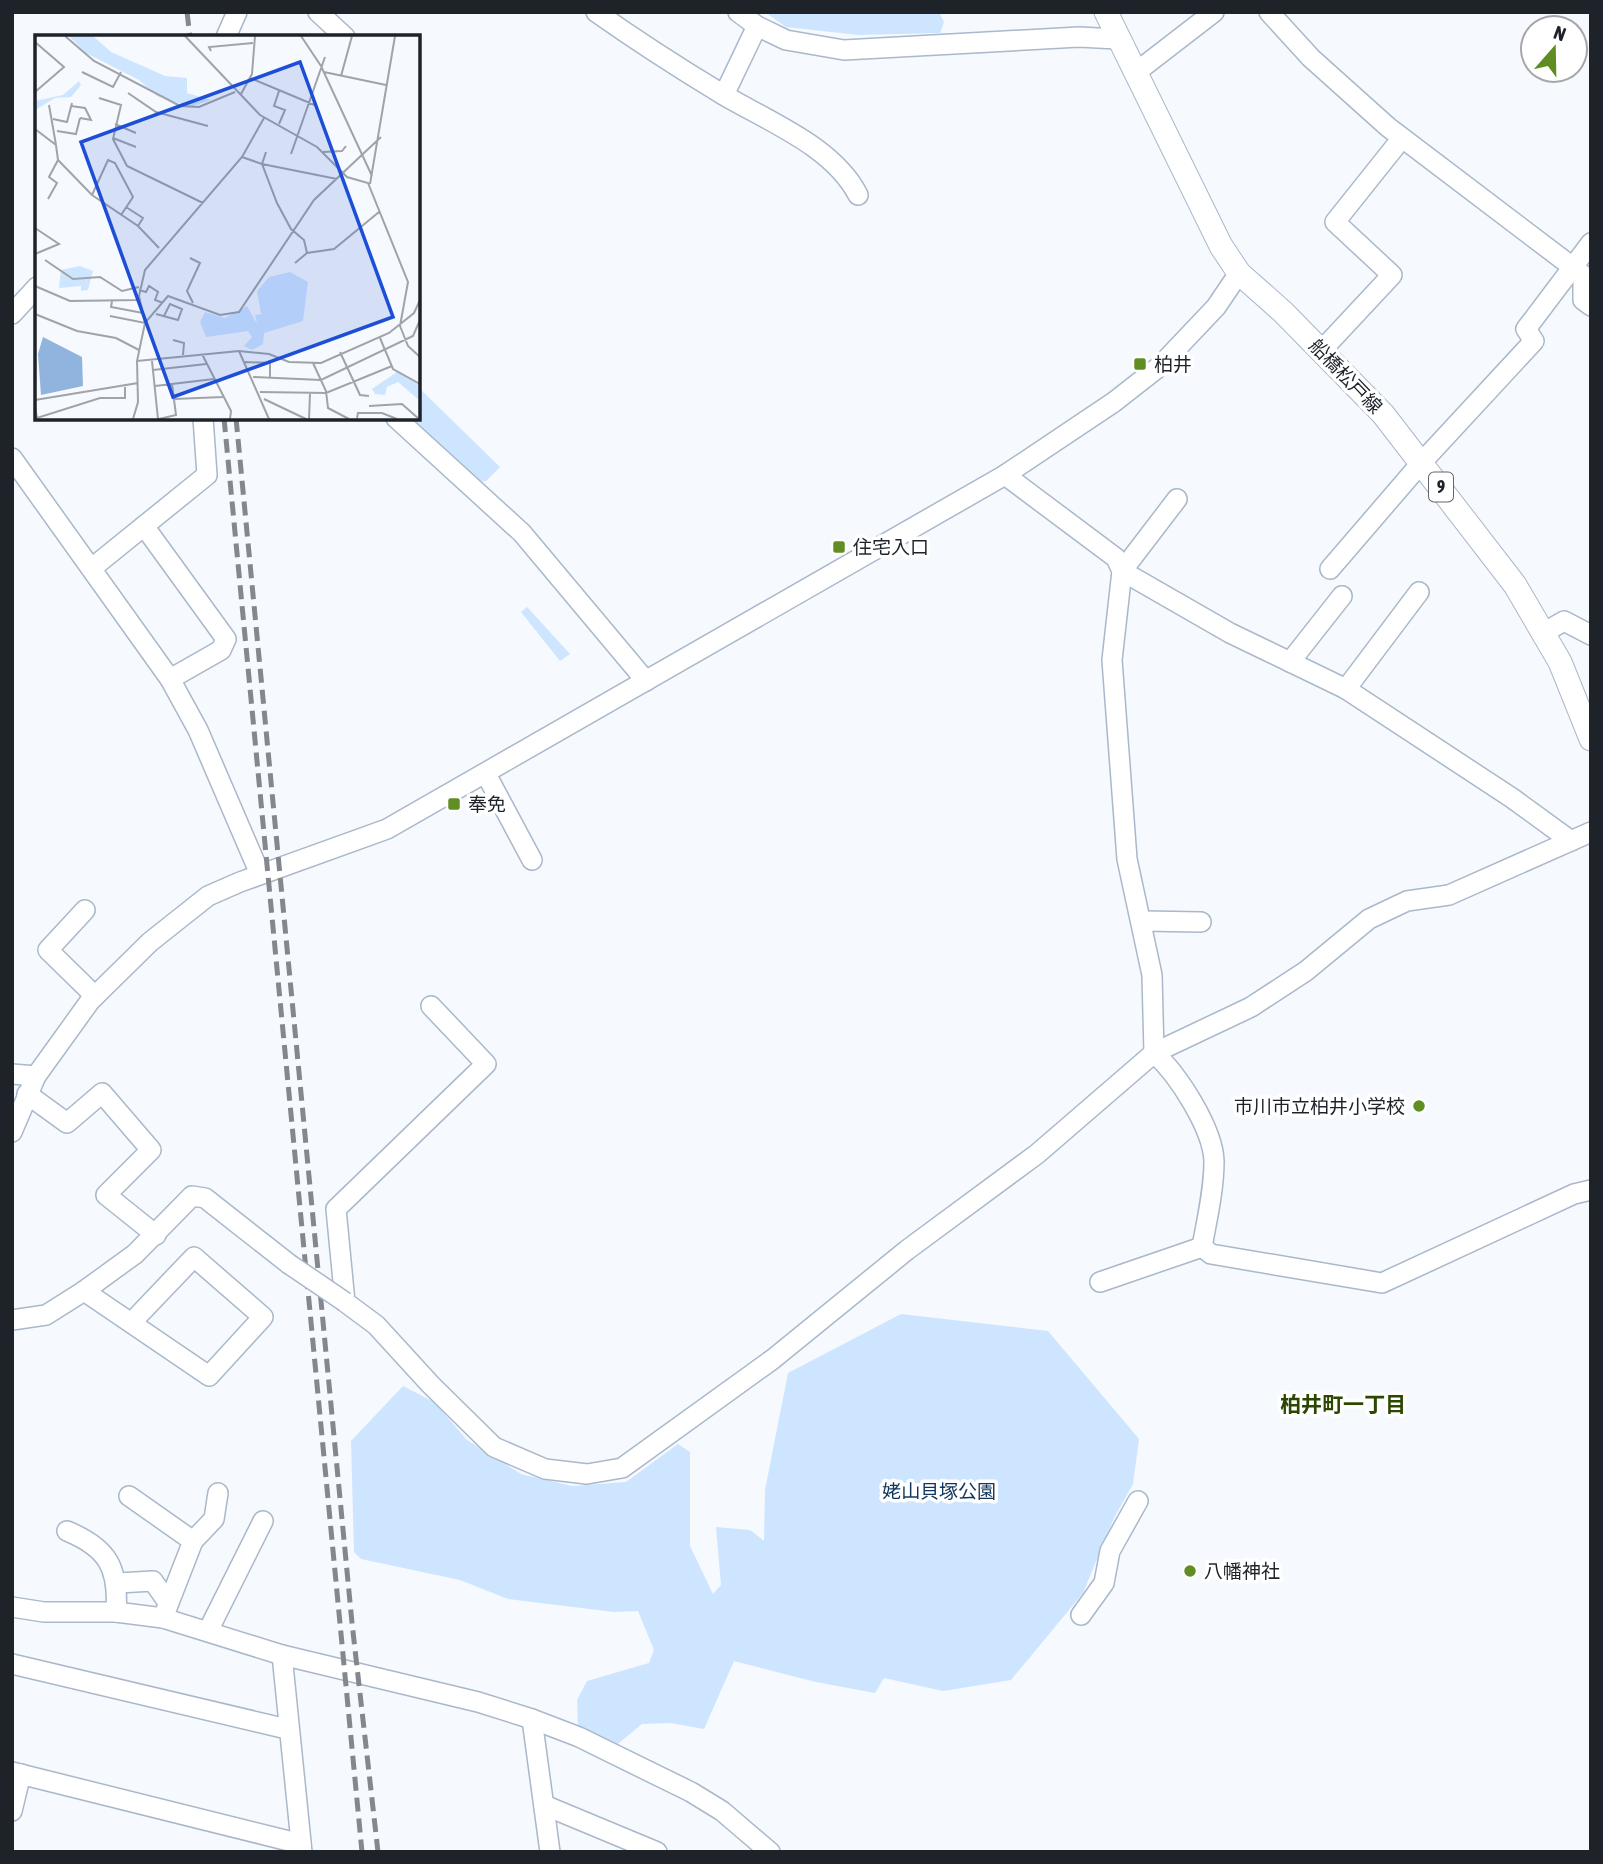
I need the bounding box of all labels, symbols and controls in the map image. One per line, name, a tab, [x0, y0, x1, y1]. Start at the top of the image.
north arrow	[1519, 14, 1589, 84]
text: N	[1551, 21, 1569, 45]
inset map	[35, 35, 420, 420]
street label: 船橋松戸線	[1305, 334, 1387, 418]
place label: 柏井	[1154, 353, 1192, 375]
marker: 柏井	[1132, 356, 1148, 372]
road number: 9	[1429, 472, 1453, 502]
place label: 住宅入口	[853, 536, 929, 558]
marker: 住宅入口	[831, 539, 847, 555]
place label: 奉免	[468, 793, 506, 815]
marker: 奉免	[446, 796, 462, 812]
place label: 市川市立柏井小学校	[1234, 1095, 1405, 1117]
marker: 市川市立柏井小学校	[1411, 1098, 1427, 1114]
district label: 柏井町一丁目	[1280, 1392, 1406, 1416]
park label: 姥山貝塚公園	[882, 1480, 996, 1502]
place label: 八幡神社	[1204, 1560, 1280, 1582]
marker: 八幡神社	[1182, 1563, 1198, 1579]

